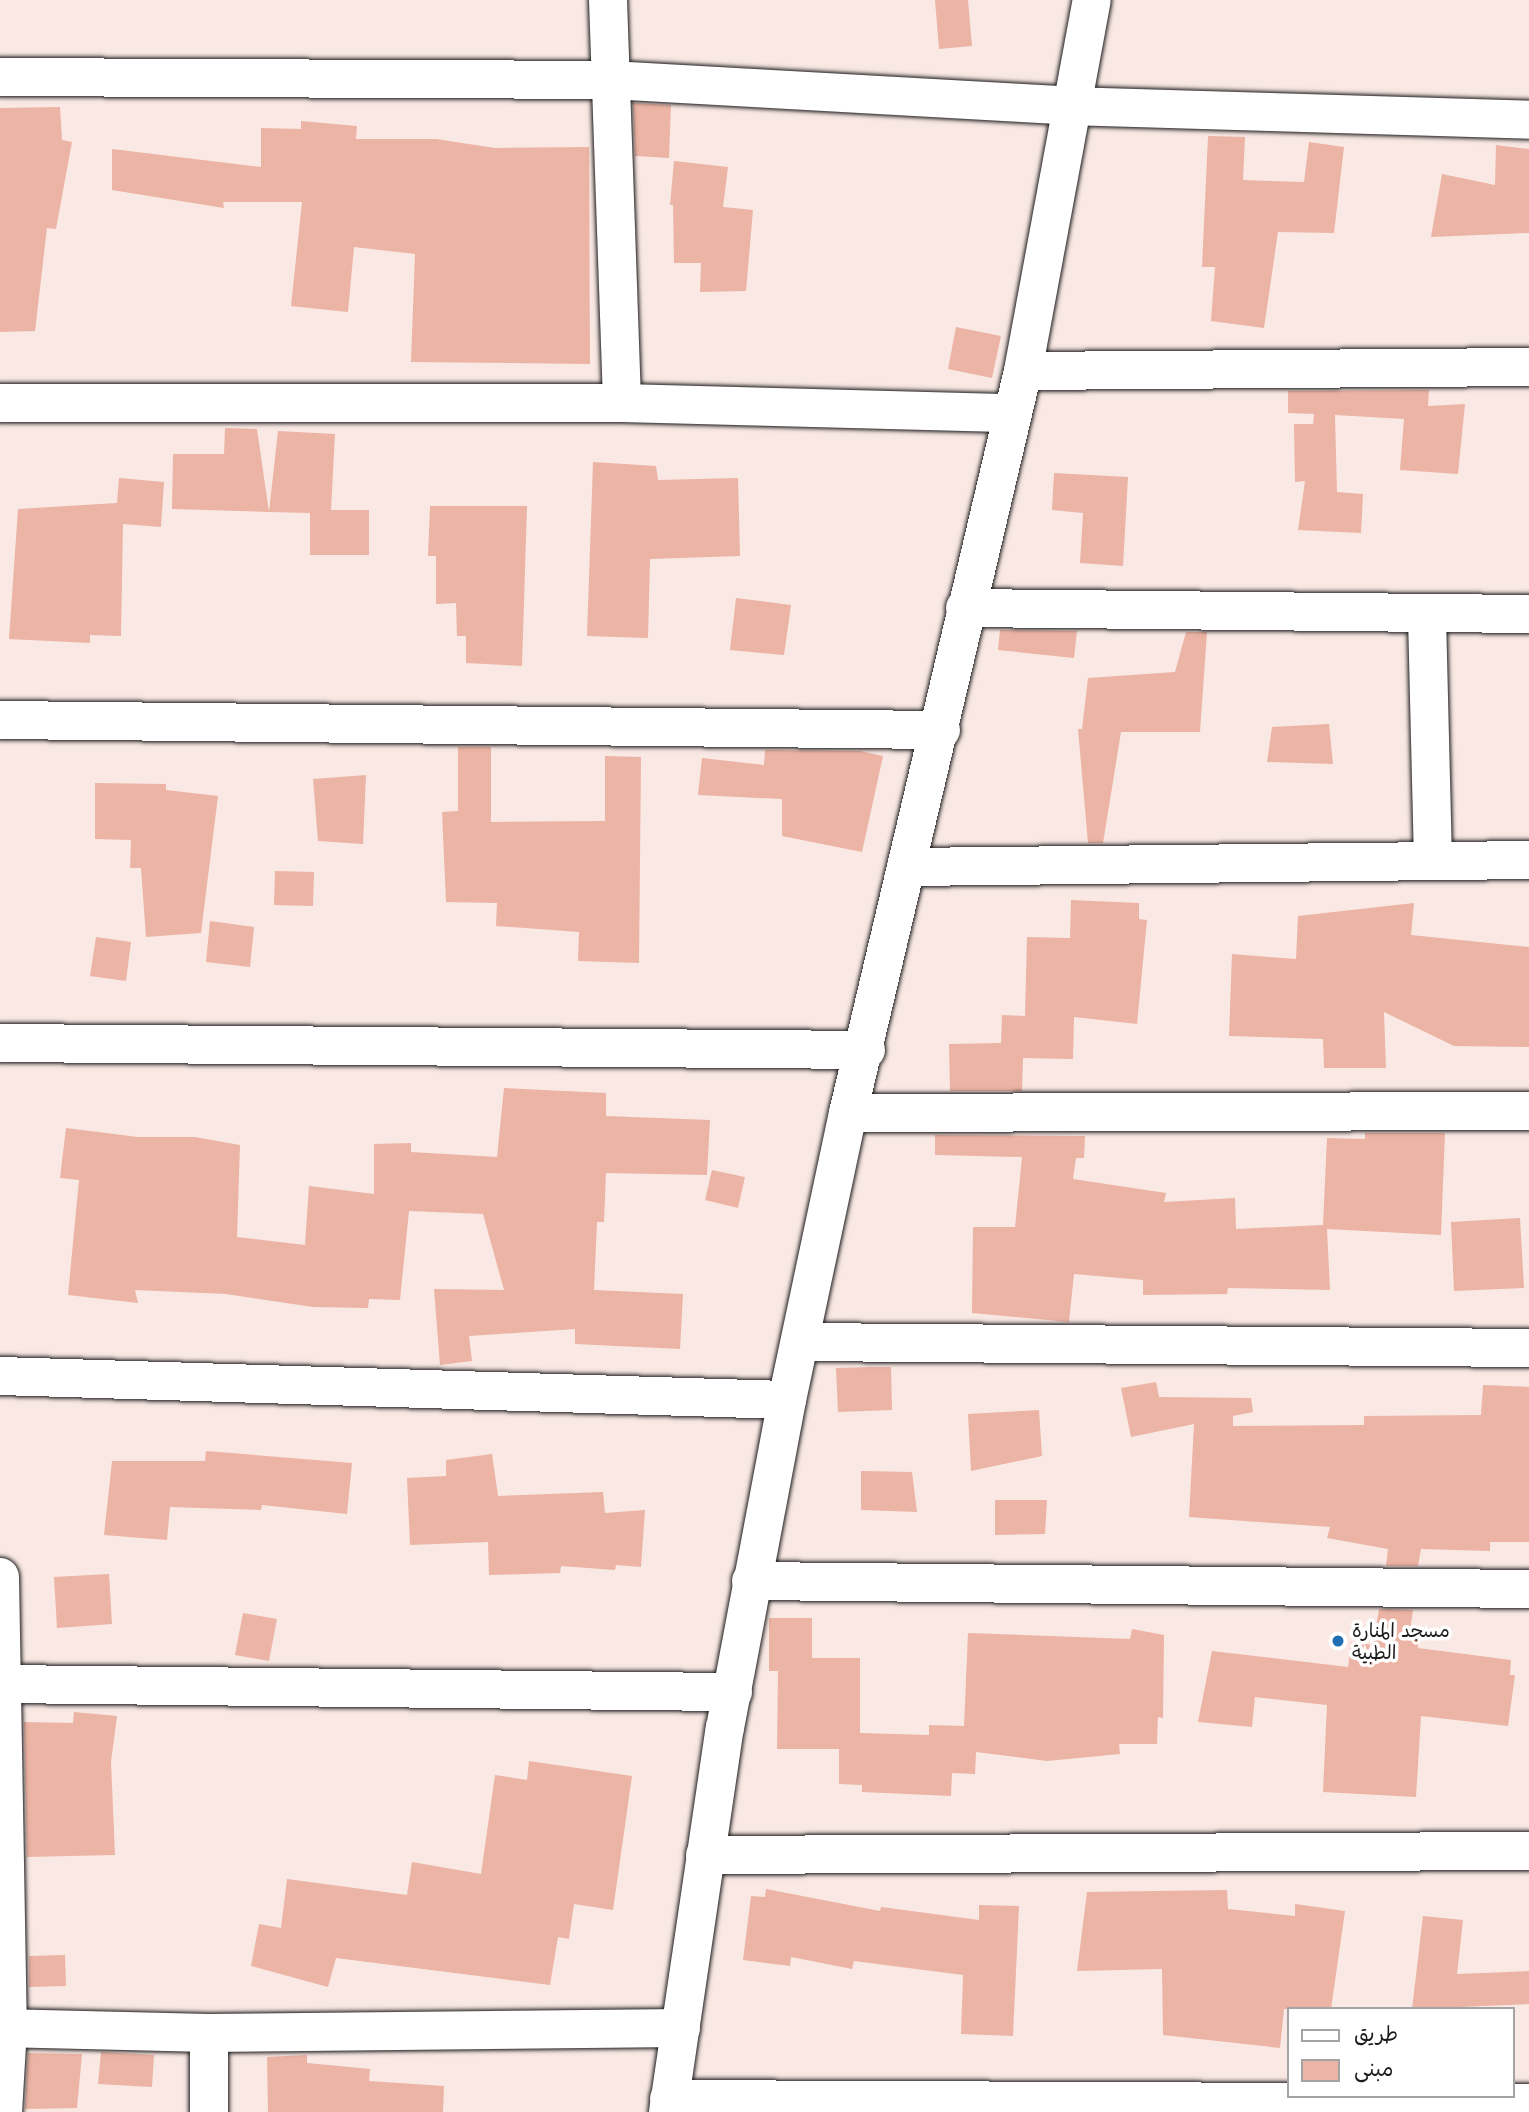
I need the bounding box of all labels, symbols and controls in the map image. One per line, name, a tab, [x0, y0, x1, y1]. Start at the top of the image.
place label: مسجد المنارة الطبية	[1352, 1619, 1450, 1663]
marker: مسجد المنارة الطبية	[1330, 1633, 1346, 1649]
legend	[1288, 2007, 1515, 2098]
text: طريق	[1354, 2019, 1398, 2046]
text: مبنى	[1354, 2054, 1393, 2081]

